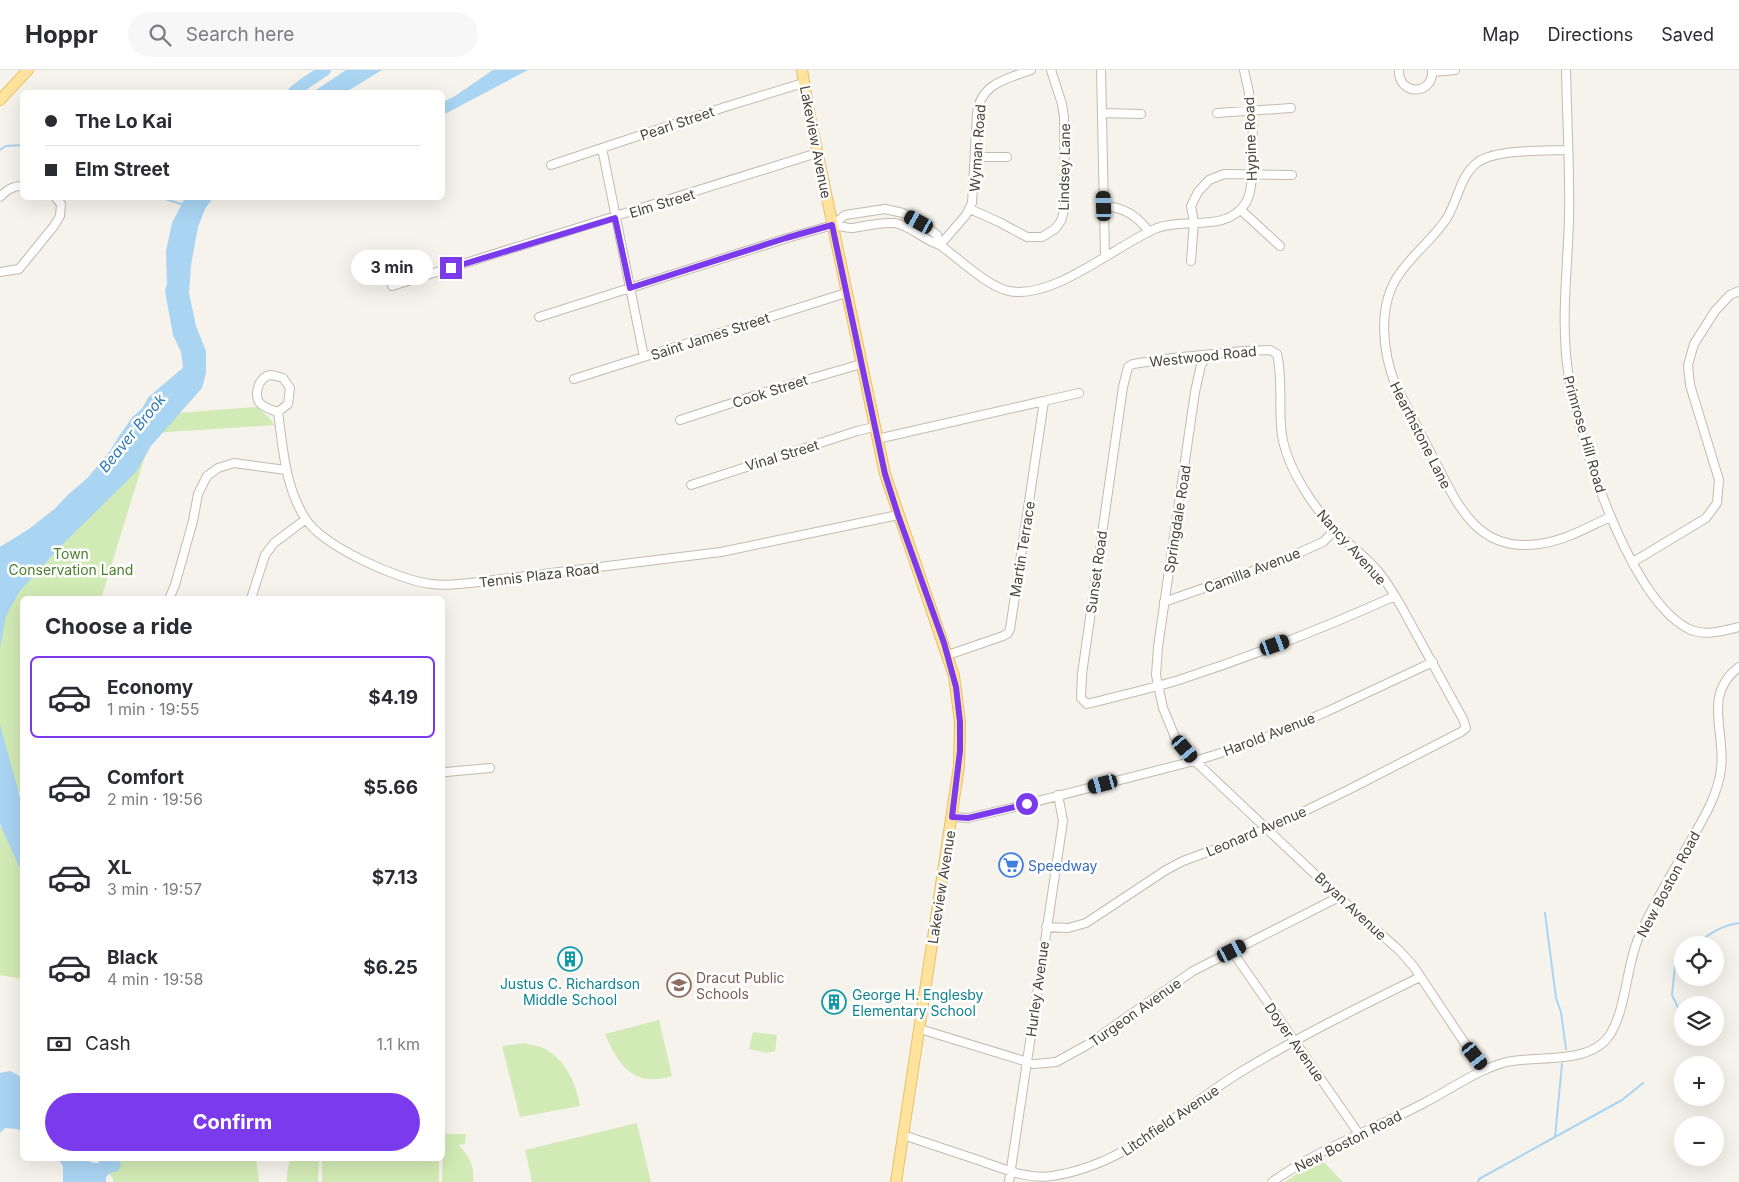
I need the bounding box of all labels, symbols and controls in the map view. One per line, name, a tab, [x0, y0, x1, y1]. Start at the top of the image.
search box	[128, 12, 478, 57]
text: Hoppr	[25, 20, 98, 49]
icon: search	[146, 21, 174, 49]
text: Search here	[186, 23, 294, 46]
text: Map	[1482, 24, 1520, 45]
text: Directions	[1548, 24, 1633, 45]
text: Saved	[1661, 24, 1714, 45]
street label: Lakeview Avenue	[797, 84, 835, 200]
street label: Hypine Road	[1240, 97, 1260, 181]
street label: Pearl Street	[638, 102, 717, 144]
street label: Wyman Road	[965, 104, 989, 192]
text: The Lo Kai	[75, 110, 172, 133]
street label: Lindsey Lane	[1055, 123, 1073, 211]
text: Elm Street	[75, 158, 170, 181]
street label: Elm Street	[627, 185, 697, 221]
car	[1095, 191, 1112, 221]
car	[902, 208, 935, 236]
callout: 3 min	[351, 250, 434, 286]
text: 3 min	[370, 257, 414, 277]
route end	[440, 257, 462, 279]
street label: Saint James Street	[648, 309, 772, 363]
street label: Westwood Road	[1149, 342, 1257, 370]
street label: Cook Street	[730, 371, 810, 411]
street label: Primrose Hill Road	[1560, 373, 1610, 495]
street label: Hearthstone Lane	[1387, 379, 1455, 491]
water label: Beaver Brook	[95, 389, 170, 476]
street label: Vinal Street	[743, 436, 821, 474]
street label: Springdale Road	[1160, 464, 1194, 574]
street label: Martin Terrace	[1006, 500, 1038, 598]
street label: Nancy Avenue	[1314, 506, 1390, 588]
street label: Sunset Road	[1082, 530, 1110, 614]
street label: Camilla Avenue	[1202, 544, 1302, 596]
park label: Town Conservation Land	[9, 545, 133, 578]
street label: Tennis Plaza Road	[478, 559, 600, 591]
text: Choose a ride	[45, 613, 193, 639]
car	[1258, 633, 1291, 657]
icon: car	[47, 675, 92, 720]
text: Economy	[107, 676, 193, 699]
text: $4.19	[368, 686, 418, 709]
text: 1 min · 19:55	[107, 699, 199, 719]
street label: Harold Avenue	[1221, 709, 1317, 759]
car	[1169, 733, 1200, 765]
icon: car	[47, 765, 92, 810]
text: Comfort	[107, 766, 184, 789]
car	[1086, 773, 1119, 795]
text: $5.66	[363, 776, 418, 799]
text: 2 min · 19:56	[107, 789, 203, 809]
route start	[1016, 793, 1038, 815]
street label: Leonard Avenue	[1203, 802, 1309, 860]
street label: New Boston Road	[1633, 828, 1703, 940]
street label: Lakeview Avenue	[924, 829, 958, 945]
supermarket icon: Speedway	[998, 852, 1024, 878]
icon: car	[47, 855, 92, 900]
text: XL	[107, 856, 132, 879]
place label: Speedway	[1028, 857, 1098, 874]
text: $7.13	[372, 866, 418, 889]
street label: Bryan Avenue	[1312, 869, 1390, 943]
text: 3 min · 19:57	[107, 879, 202, 899]
map controls	[1674, 936, 1724, 1166]
button: locate	[1674, 936, 1724, 986]
car	[1215, 938, 1248, 964]
street label: Hurley Avenue	[1022, 940, 1052, 1038]
icon: car	[47, 945, 92, 990]
text: Black	[107, 946, 158, 969]
building icon: Justus C. Richardson Middle School	[557, 946, 583, 972]
text: $6.25	[363, 956, 418, 979]
text: 4 min · 19:58	[107, 969, 203, 989]
place label: Dracut Public Schools	[696, 969, 785, 1002]
school or university icon: Dracut Public Schools	[666, 972, 692, 998]
street label: Turgeon Avenue	[1086, 974, 1184, 1050]
place label: Justus C. Richardson Middle School	[500, 975, 640, 1008]
place label: George H. Englesby Elementary School	[852, 986, 984, 1019]
building icon: George H. Englesby Elementary School	[821, 989, 847, 1015]
button: layers	[1674, 996, 1724, 1046]
street label: Doyer Avenue	[1262, 999, 1328, 1085]
icon: cash	[45, 1030, 73, 1058]
text: Cash	[85, 1032, 131, 1055]
text: 1.1 km	[376, 1034, 420, 1054]
car	[1459, 1040, 1490, 1072]
button: +	[1674, 1056, 1724, 1106]
street label: Litchfield Avenue	[1118, 1081, 1222, 1159]
button: Confirm	[45, 1093, 420, 1151]
street label: New Boston Road	[1292, 1107, 1404, 1175]
button: −	[1674, 1116, 1724, 1166]

